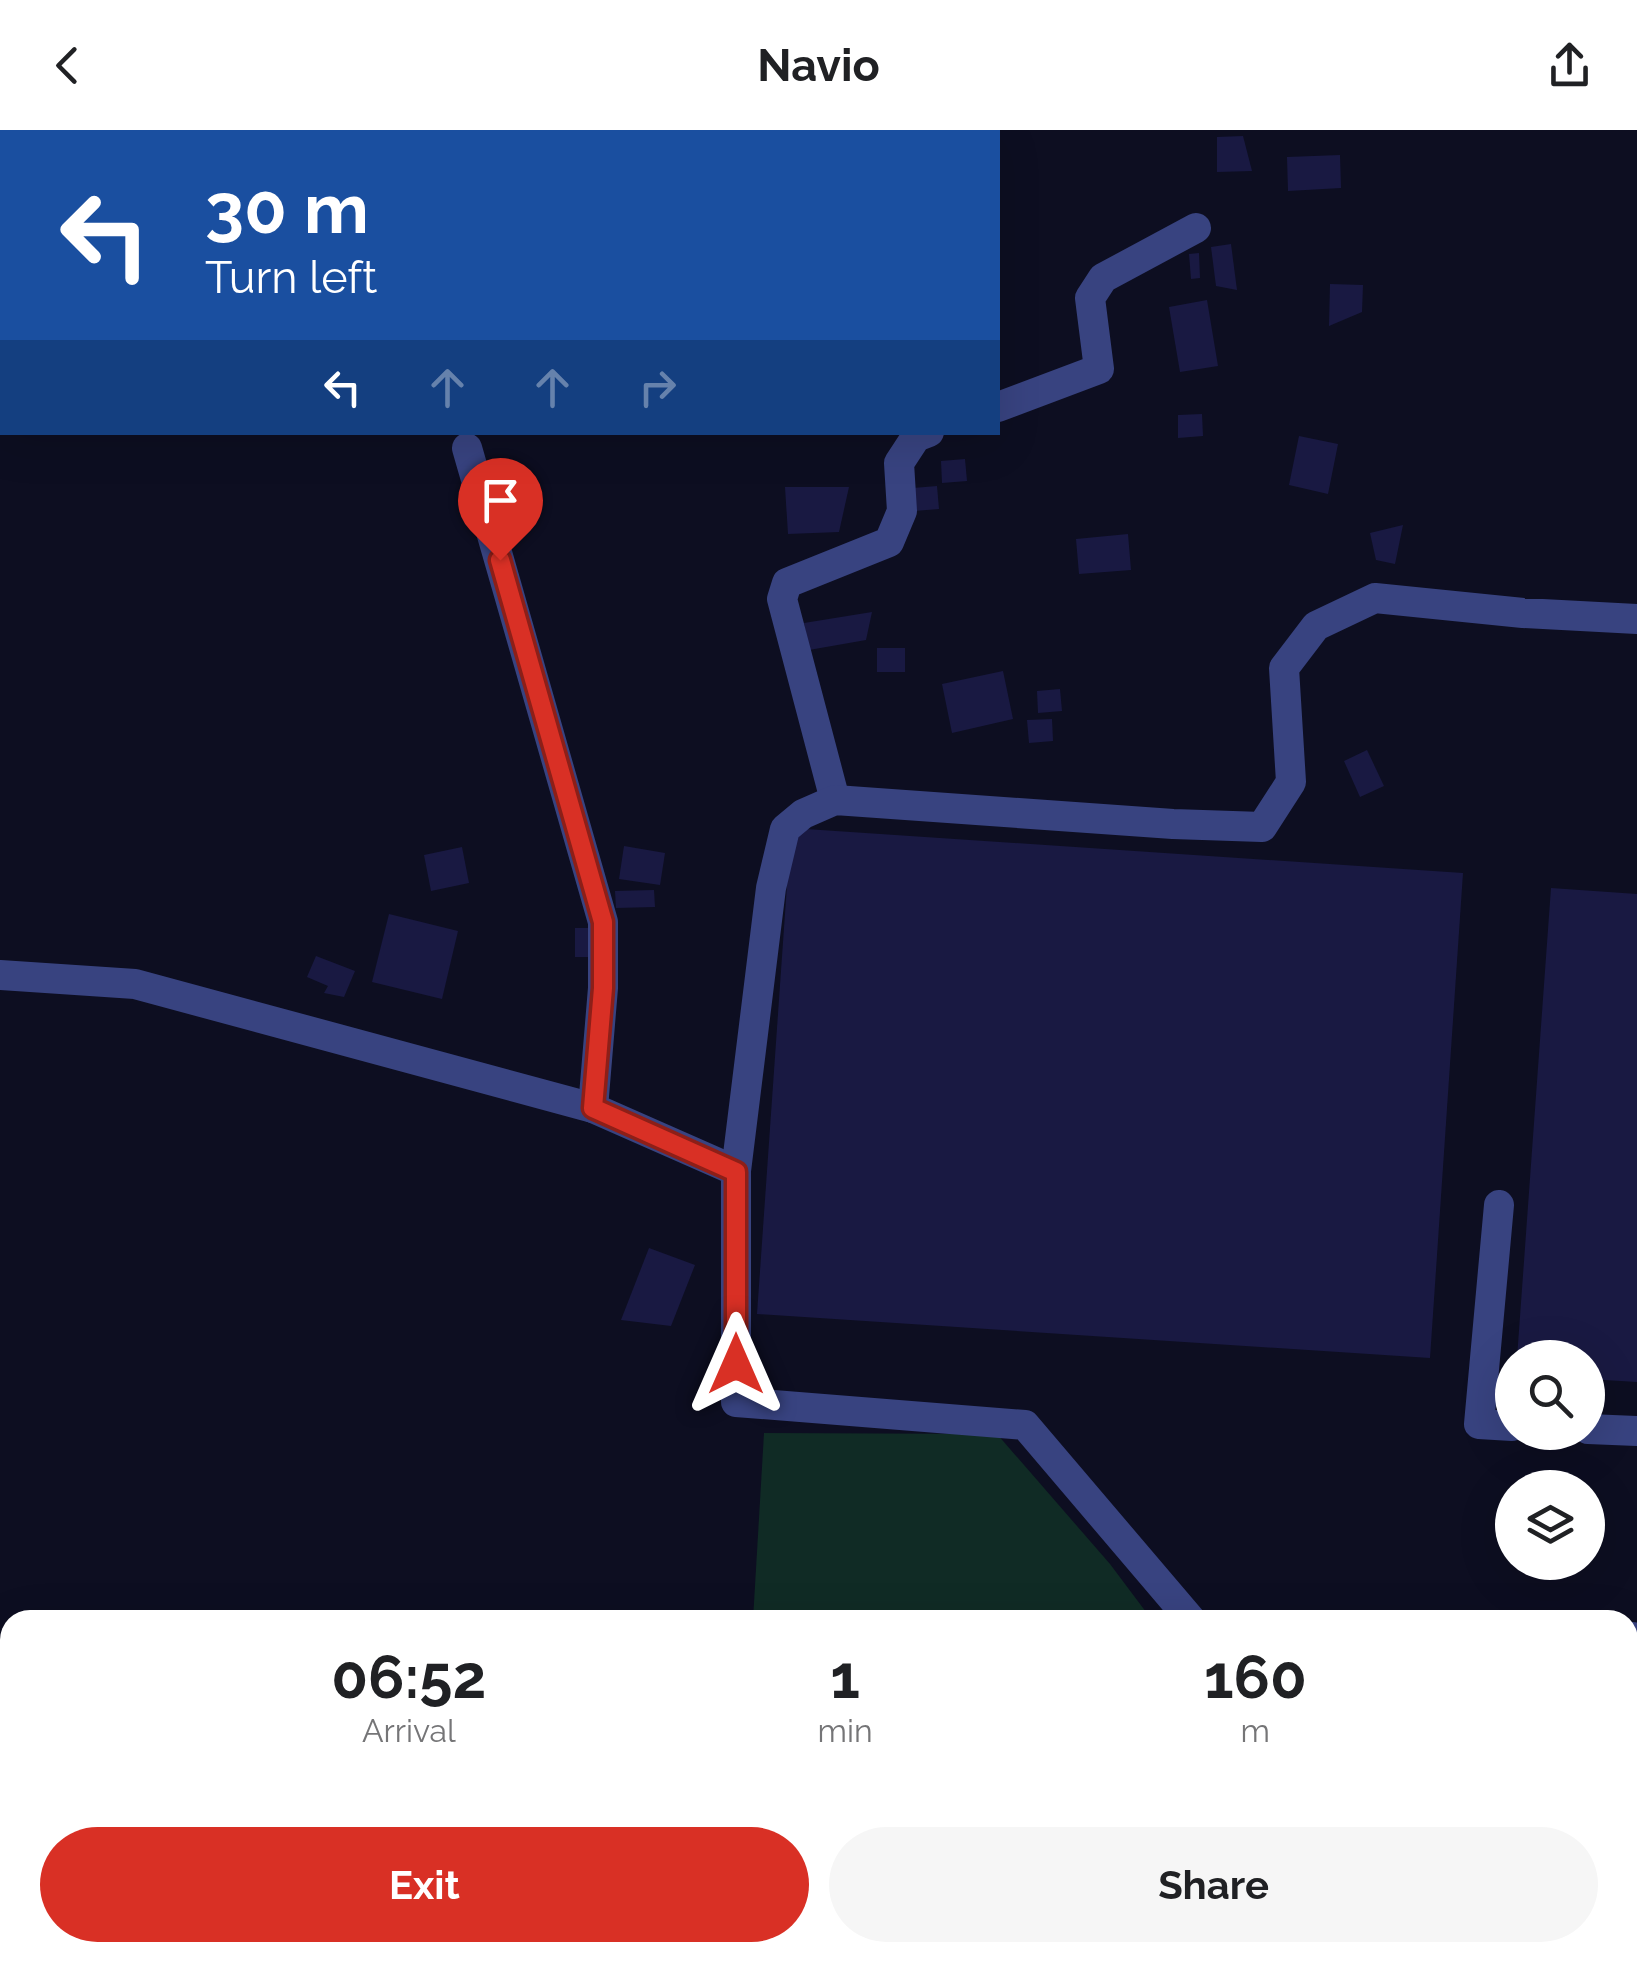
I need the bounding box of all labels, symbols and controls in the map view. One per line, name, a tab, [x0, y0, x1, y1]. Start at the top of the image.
icon: back	[40, 38, 95, 93]
icon: share	[1542, 38, 1597, 93]
text: Navio	[757, 39, 880, 92]
text: 30 m	[205, 167, 369, 249]
icon: left	[40, 170, 170, 300]
text: Turn left	[205, 251, 377, 304]
icon: left	[315, 360, 370, 415]
icon: ahead	[420, 360, 475, 415]
icon: ahead	[525, 360, 580, 415]
icon: right	[630, 360, 685, 415]
pin	[458, 458, 543, 561]
icon: arrive	[473, 473, 528, 528]
position arrow	[684, 1312, 788, 1416]
map controls	[1495, 1340, 1605, 1580]
button: search	[1495, 1340, 1605, 1450]
button: layers	[1495, 1470, 1605, 1580]
text: 06:52	[331, 1642, 486, 1712]
text: 1	[830, 1642, 860, 1712]
text: 160	[1204, 1642, 1307, 1712]
text: Arrival	[362, 1712, 456, 1749]
text: min	[818, 1712, 873, 1749]
text: m	[1241, 1712, 1270, 1749]
button: Exit	[40, 1827, 809, 1942]
button: Share	[829, 1827, 1598, 1942]

